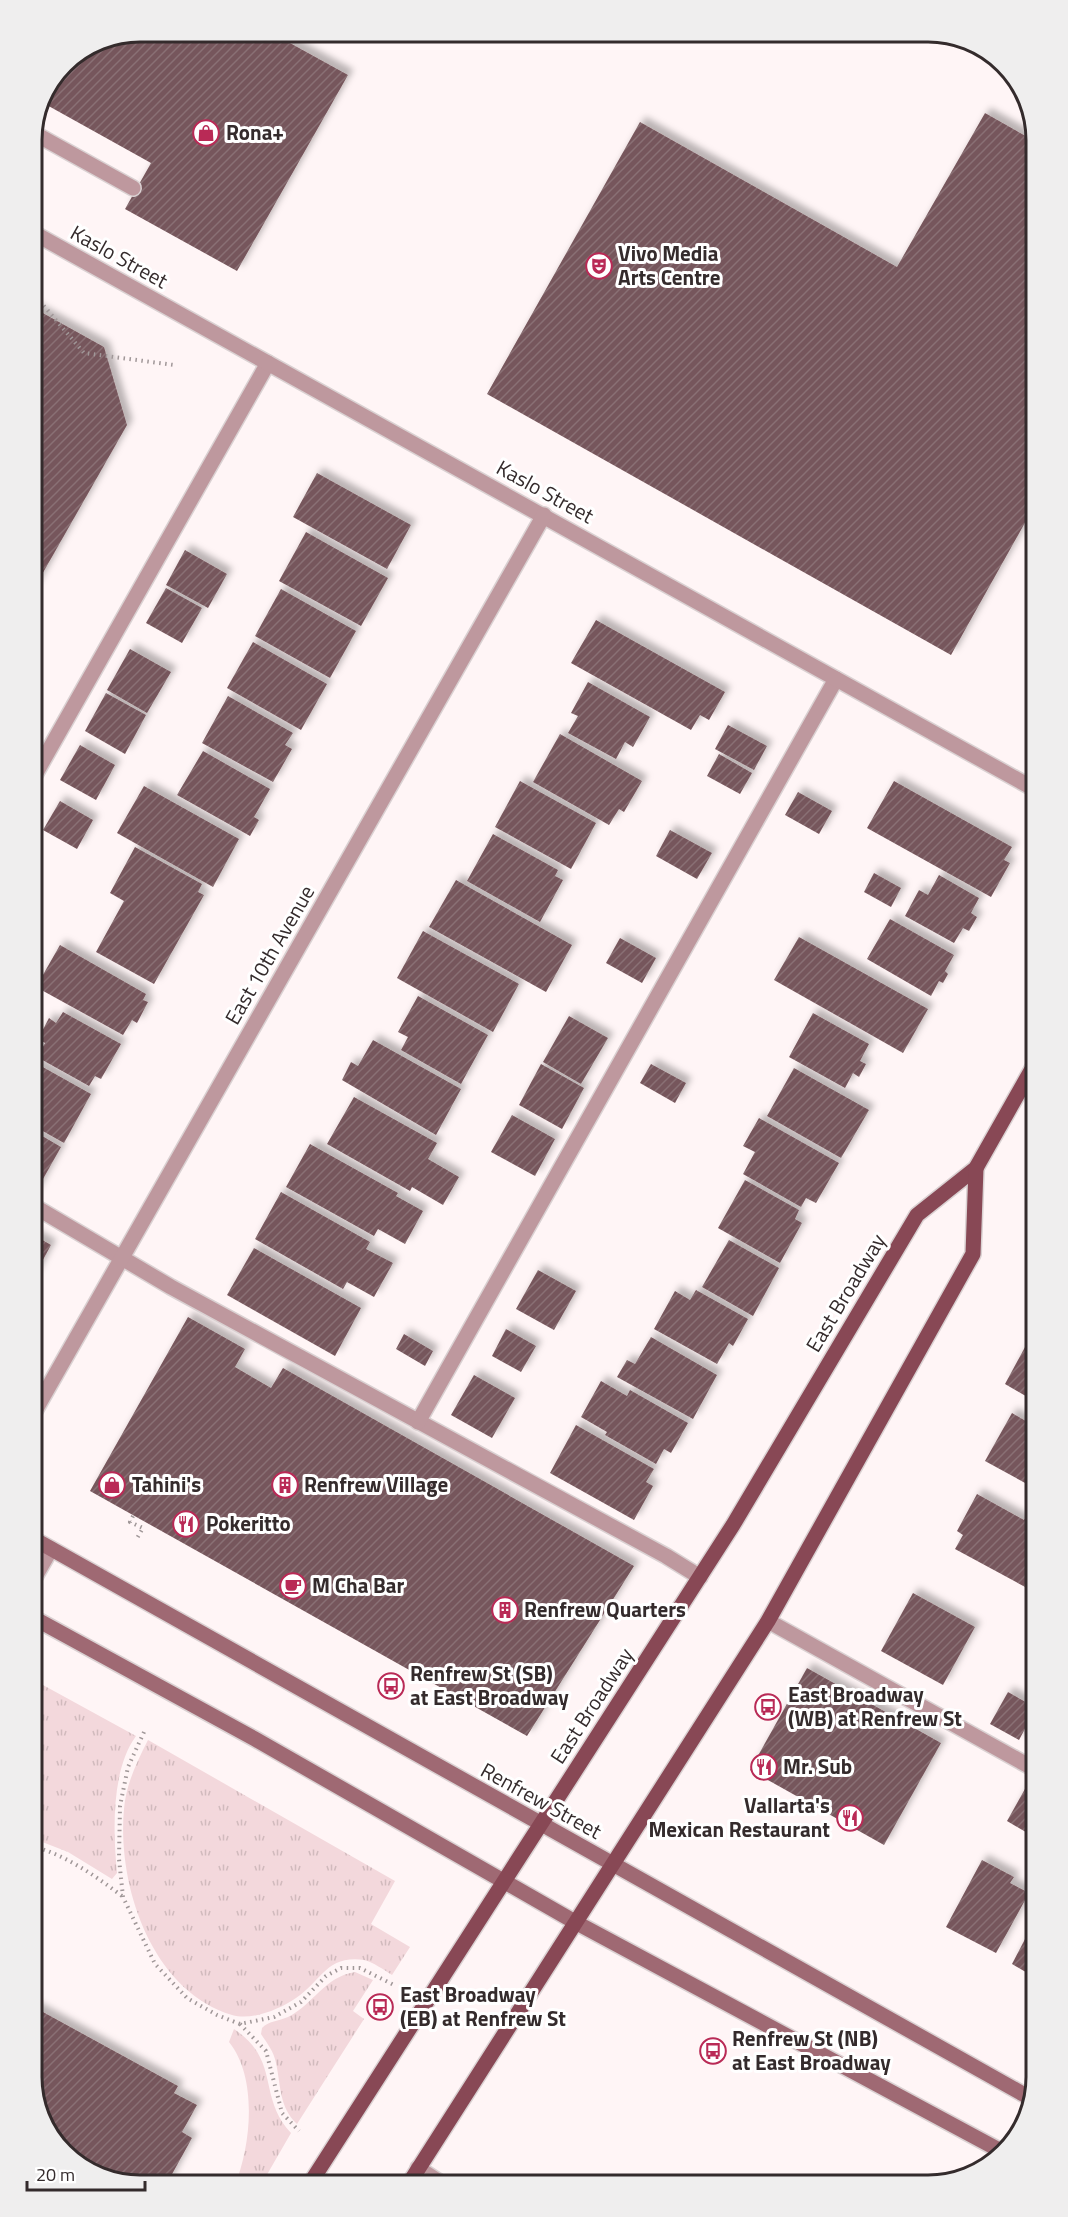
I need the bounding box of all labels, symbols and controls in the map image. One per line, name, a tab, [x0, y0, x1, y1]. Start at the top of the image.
place label: Rona+	[226, 116, 284, 148]
shop icon: Rona+	[191, 118, 221, 148]
street label: Kaslo Street	[65, 216, 175, 296]
place label: Vivo Media Arts Centre	[618, 237, 720, 293]
theatre icon: Vivo Media Arts Centre	[584, 251, 614, 281]
street label: Kaslo Street	[491, 451, 601, 531]
street label: East 10th Avenue	[216, 879, 322, 1030]
street label: East Broadway	[797, 1227, 893, 1358]
place label: Tahini's	[132, 1468, 201, 1500]
place label: Renfrew Village	[304, 1468, 448, 1500]
shop icon: Tahini's	[97, 1470, 127, 1500]
building icon: Renfrew Village	[270, 1470, 300, 1500]
place label: Pokeritto	[206, 1507, 291, 1539]
restaurant icon: Pokeritto	[171, 1509, 201, 1539]
place label: M Cha Bar	[312, 1569, 405, 1601]
cafe icon: M Cha Bar	[278, 1571, 308, 1601]
place label: Renfrew Quarters	[524, 1593, 686, 1625]
building icon: Renfrew Quarters	[490, 1595, 520, 1625]
street label: East Broadway	[542, 1641, 641, 1770]
place label: Renfrew St (SB) at East Broadway	[410, 1657, 569, 1713]
bus stop icon: Renfrew St (SB) at East Broadway	[376, 1671, 406, 1701]
place label: East Broadway (WB) at Renfrew St	[788, 1678, 962, 1734]
bus stop icon: East Broadway (WB) at Renfrew St	[753, 1692, 783, 1722]
place label: Mr. Sub	[783, 1750, 852, 1782]
restaurant icon: Mr. Sub	[749, 1752, 779, 1782]
street label: Renfrew Street	[475, 1754, 608, 1847]
place label: Vallarta's Mexican Restaurant	[648, 1789, 830, 1845]
restaurant icon: Vallarta's Mexican Restaurant	[835, 1803, 865, 1833]
place label: East Broadway (EB) at Renfrew St	[400, 1978, 566, 2034]
bus stop icon: East Broadway (EB) at Renfrew St	[365, 1992, 395, 2022]
place label: Renfrew St (NB) at East Broadway	[732, 2022, 891, 2078]
bus stop icon: Renfrew St (NB) at East Broadway	[698, 2036, 728, 2066]
scale bar	[27, 2154, 146, 2192]
text: 20 m	[36, 2161, 75, 2188]

